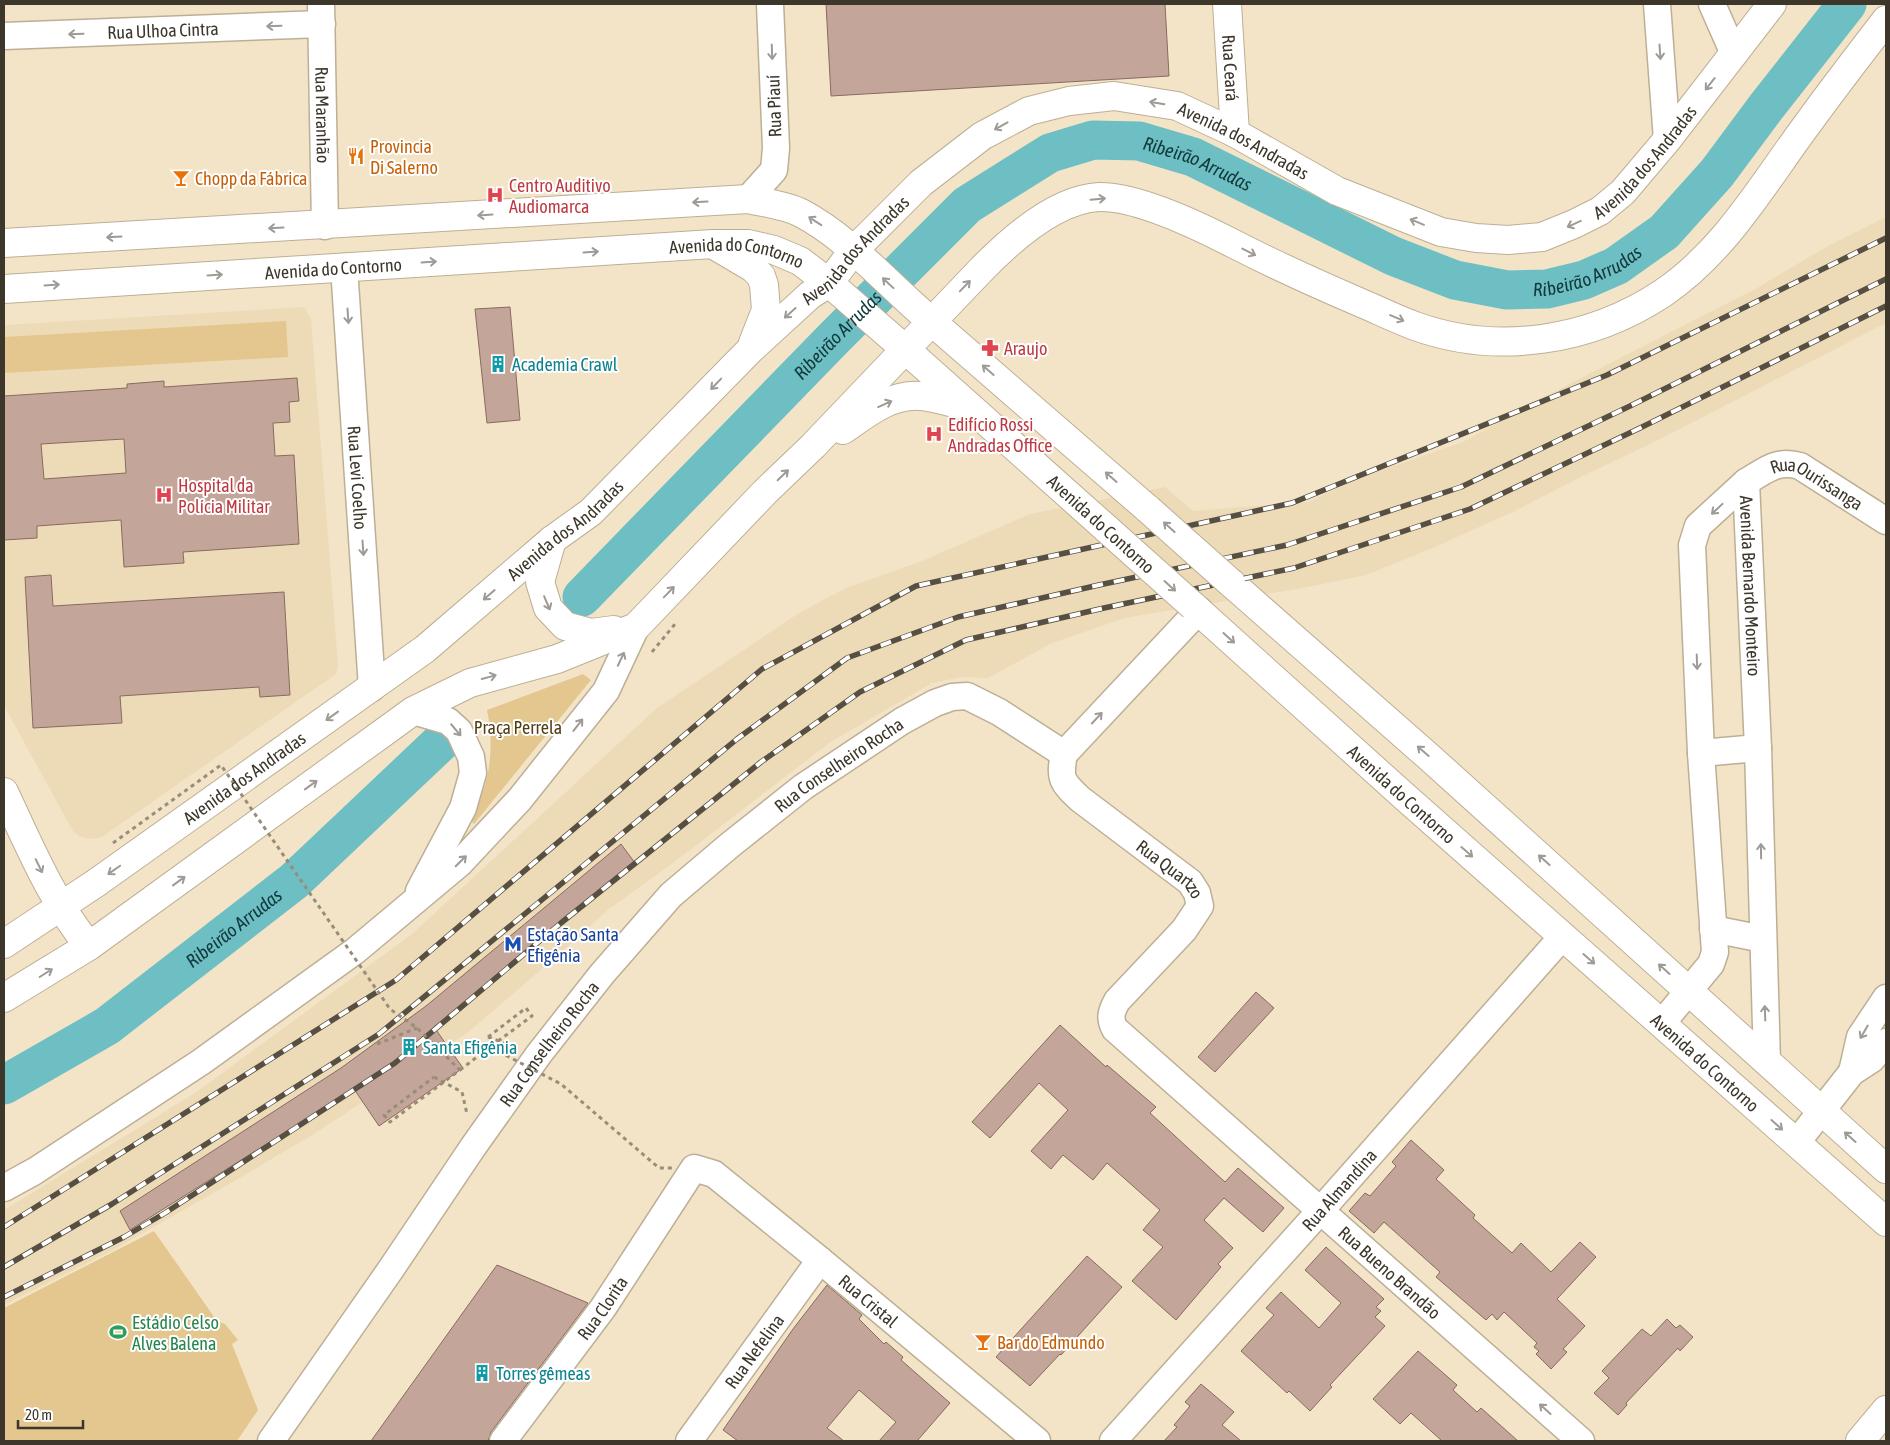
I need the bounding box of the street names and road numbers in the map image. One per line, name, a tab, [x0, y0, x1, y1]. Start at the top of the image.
street label: Rua Ulhoa Cintra	[107, 17, 219, 43]
street label: Rua Ceará	[1218, 34, 1244, 102]
street label: Rua Maranhão	[312, 66, 334, 163]
street label: Rua Piauí	[762, 74, 786, 138]
street label: Avenida dos Andradas	[1175, 97, 1313, 183]
street label: Avenida dos Andradas	[1590, 101, 1700, 223]
street label: Avenida dos Andradas	[797, 191, 913, 308]
street label: Avenida do Contorno	[668, 233, 807, 272]
street label: Avenida do Contorno	[264, 253, 403, 283]
street label: Rua Levi Coelho	[344, 425, 372, 530]
street label: Rua Ourissanga	[1767, 453, 1867, 514]
street label: Avenida do Contorno	[1043, 470, 1159, 578]
street label: Avenida dos Andradas	[503, 475, 627, 584]
street label: Avenida Bernardo Monteiro	[1736, 495, 1765, 677]
street label: Rua Conselheiro Rocha	[770, 713, 907, 816]
street label: Avenida dos Andradas	[179, 727, 309, 828]
street label: Avenida do Contorno	[1344, 740, 1460, 847]
street label: Rua Quartzo	[1133, 835, 1208, 902]
street label: Rua Conselheiro Rocha	[495, 977, 603, 1110]
street label: Avenida do Contorno	[1647, 1009, 1764, 1116]
street label: Rua Almandina	[1297, 1144, 1381, 1235]
street label: Rua Bueno Brandão	[1334, 1221, 1445, 1323]
street label: Rua Cristal	[835, 1270, 903, 1331]
street label: Rua Clorita	[573, 1272, 631, 1344]
street label: Rua Nefelina	[720, 1310, 788, 1392]

